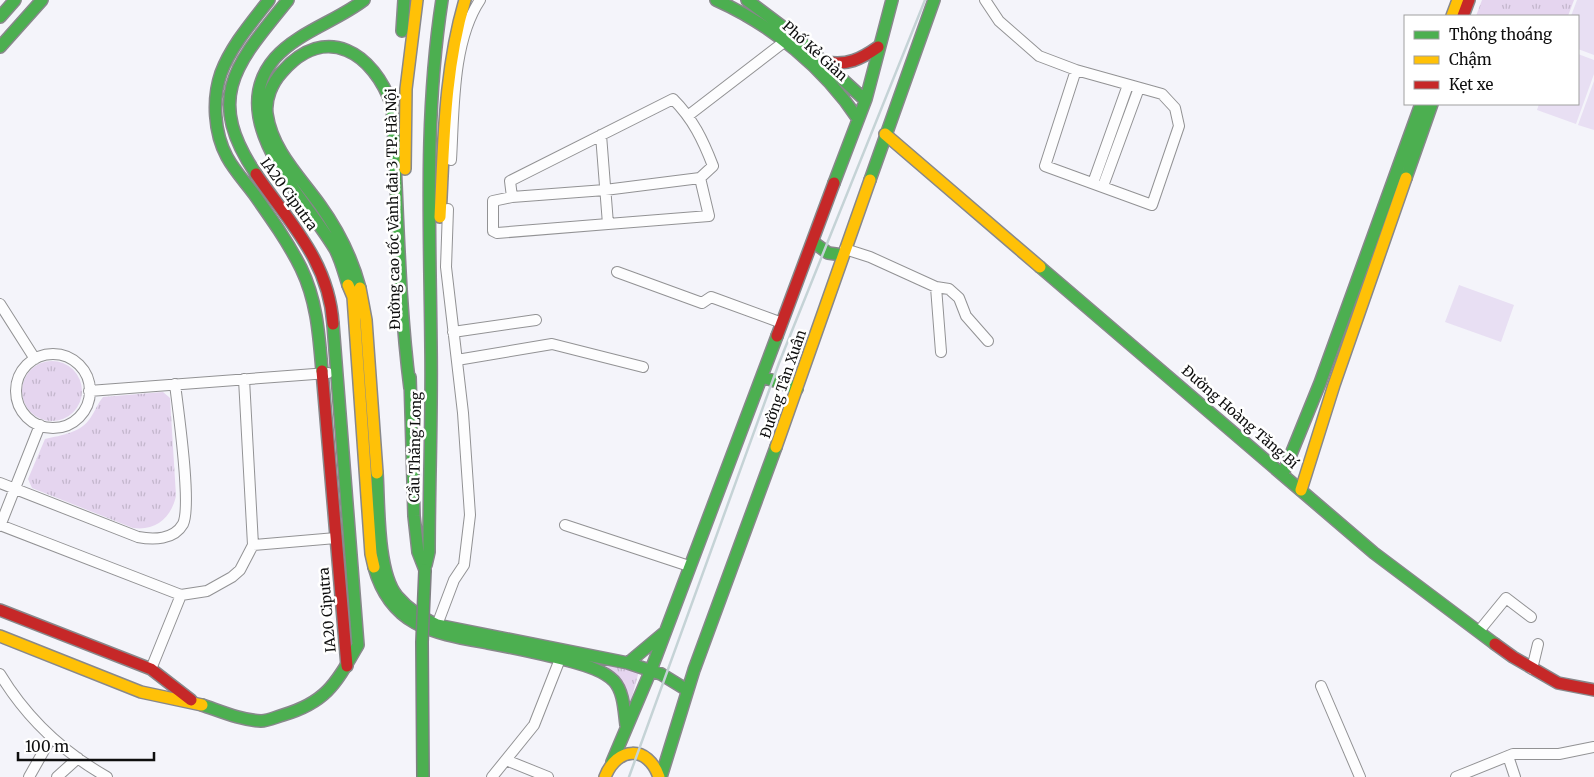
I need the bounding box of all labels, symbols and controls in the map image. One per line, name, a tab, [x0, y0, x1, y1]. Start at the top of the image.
legend	[1404, 15, 1579, 105]
street label: Phố Kẻ Giàn	[779, 17, 851, 85]
text: Thông thoáng	[1449, 25, 1552, 44]
text: Chậm	[1449, 50, 1492, 69]
text: Kẹt xe	[1449, 75, 1493, 94]
street label: Đường cao tốc Vành đai 3 TP. Hà Nội	[382, 88, 404, 330]
street label: IA20 Ciputra	[257, 154, 322, 234]
street label: Đường Tân Xuân	[756, 327, 810, 441]
street label: Đường Hoàng Tăng Bí	[1178, 362, 1302, 473]
street label: Cầu Thăng Long	[405, 391, 425, 503]
street label: IA20 Ciputra	[314, 566, 340, 653]
scale bar	[18, 730, 154, 762]
text: 100 m	[25, 737, 69, 756]

